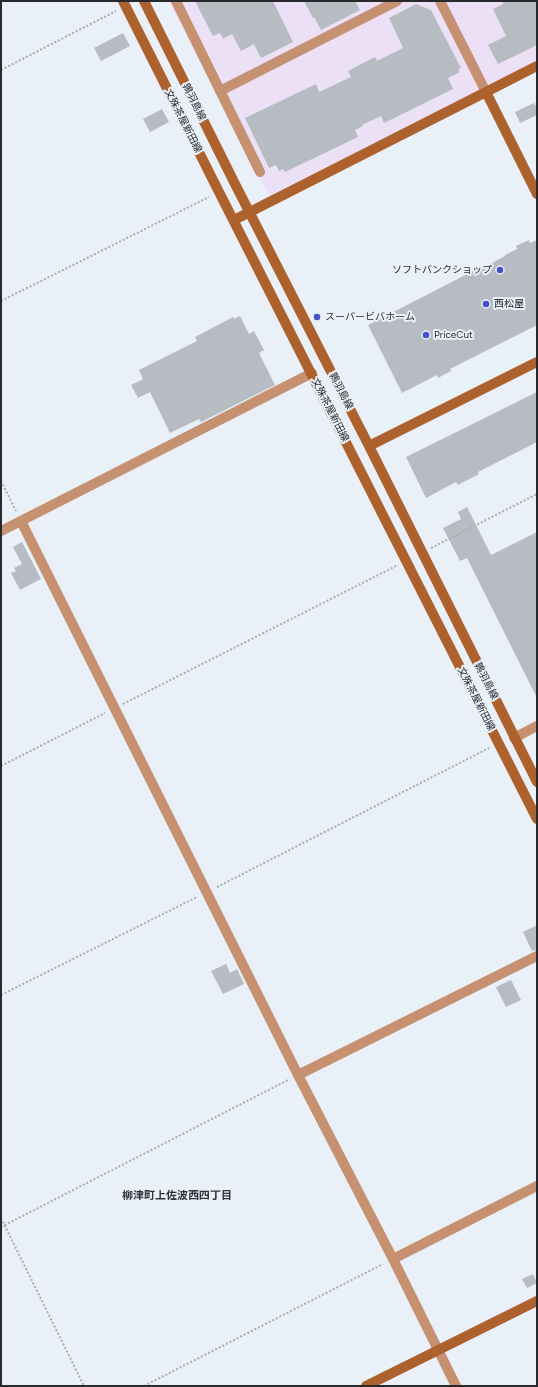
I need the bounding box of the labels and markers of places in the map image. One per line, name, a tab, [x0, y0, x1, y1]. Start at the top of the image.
place label: ソフトバンクショップ	[392, 264, 492, 276]
marker: ソフトバンクショップ	[495, 265, 505, 275]
place label: 西松屋	[494, 298, 524, 310]
marker: 西松屋	[481, 299, 491, 309]
place label: スーパービバホーム	[325, 311, 415, 323]
marker: スーパービバホーム	[312, 312, 322, 322]
place label: PriceCut	[434, 329, 473, 341]
marker: PriceCut	[421, 330, 431, 340]

